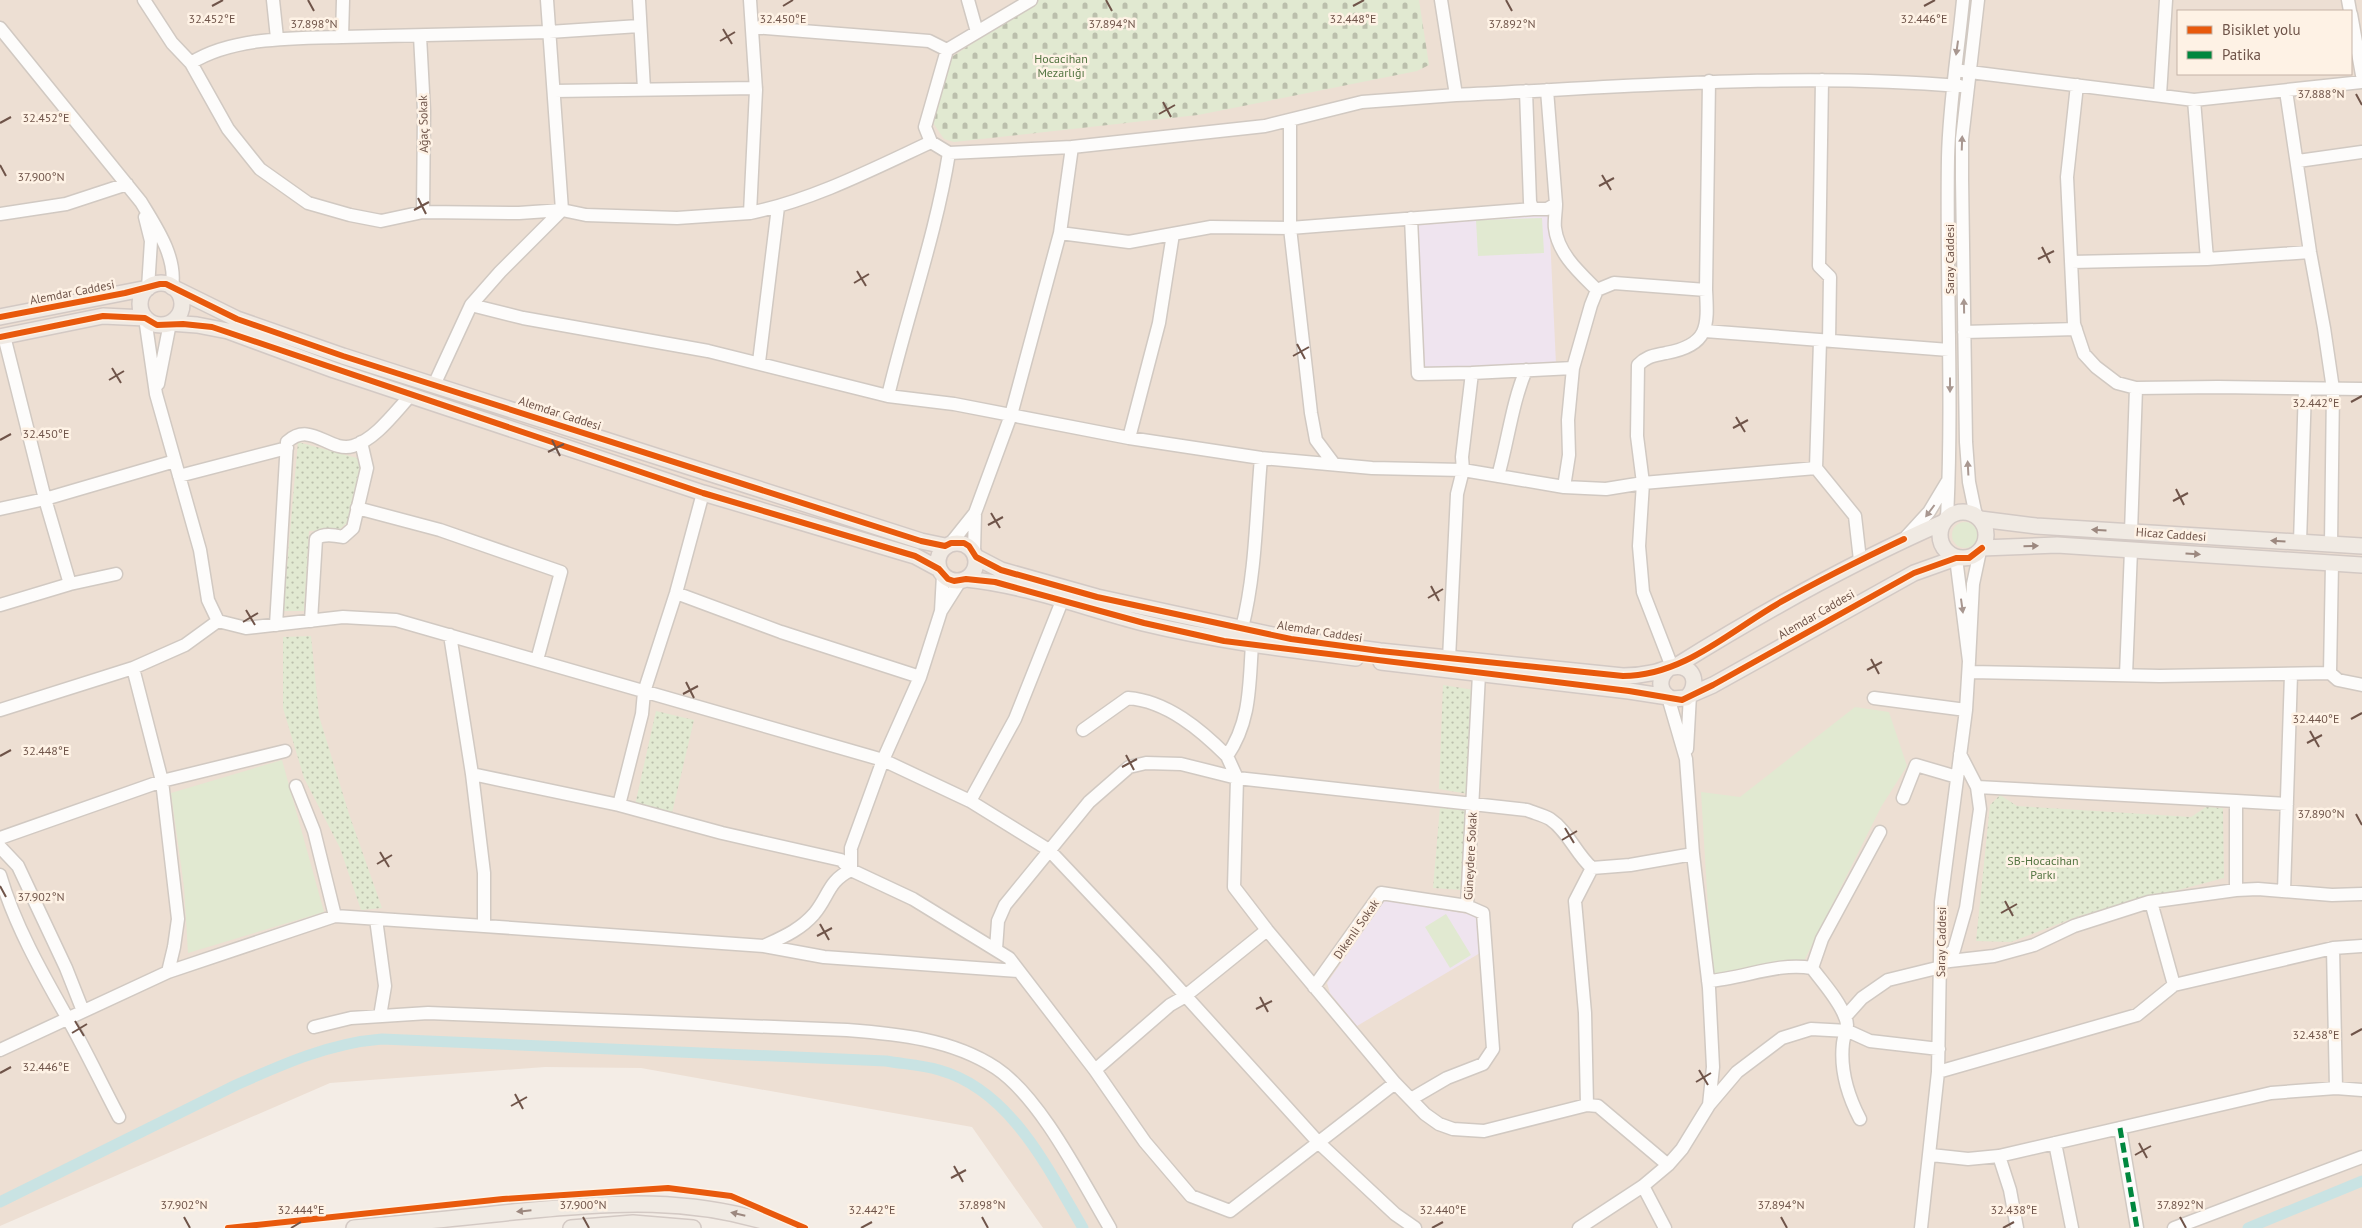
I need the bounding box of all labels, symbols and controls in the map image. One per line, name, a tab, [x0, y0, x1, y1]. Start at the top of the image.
legend	[2177, 10, 2352, 75]
text: 32.452°E	[189, 11, 235, 26]
text: 32.450°E	[760, 11, 806, 26]
text: 32.448°E	[1330, 11, 1376, 26]
text: 32.446°E	[1901, 11, 1947, 26]
text: 37.898°N	[290, 16, 338, 31]
text: 37.894°N	[1088, 16, 1136, 31]
text: 37.892°N	[1488, 16, 1536, 31]
text: Bisiklet yolu	[2222, 20, 2301, 39]
one-way arrow	[1953, 41, 1961, 57]
text: Patika	[2222, 45, 2261, 64]
park label: Hocacihan Mezarlığı	[1034, 51, 1088, 80]
text: 37.888°N	[2297, 86, 2345, 101]
street label: Ağaç Sokak	[415, 95, 431, 153]
text: 32.452°E	[23, 110, 69, 125]
one-way arrow	[1959, 135, 1967, 151]
text: 37.900°N	[17, 169, 65, 184]
street label: Saray Caddesi	[1942, 224, 1957, 294]
street label: Alemdar Caddesi	[28, 276, 116, 308]
one-way arrow	[1960, 297, 1968, 313]
one-way arrow	[1946, 378, 1954, 394]
street label: Alemdar Caddesi	[517, 393, 603, 433]
text: 32.442°E	[2293, 395, 2339, 410]
text: 32.450°E	[23, 426, 69, 441]
one-way arrow	[1963, 460, 1971, 476]
one-way arrow	[1925, 504, 1935, 518]
street label: Hicaz Caddesi	[2135, 524, 2207, 544]
one-way arrow	[2091, 525, 2107, 533]
one-way arrow	[2270, 537, 2286, 545]
one-way arrow	[2023, 542, 2039, 550]
one-way arrow	[2186, 551, 2202, 559]
street label: Alemdar Caddesi	[1775, 586, 1857, 642]
one-way arrow	[1958, 598, 1966, 614]
street label: Alemdar Caddesi	[1276, 617, 1364, 645]
text: 32.440°E	[2293, 711, 2339, 726]
text: 32.448°E	[23, 743, 69, 758]
text: 37.890°N	[2297, 806, 2345, 821]
street label: Güneydere Sokak	[1460, 811, 1480, 900]
park label: SB-Hocacihan Parkı	[2007, 853, 2079, 882]
text: 37.902°N	[17, 889, 65, 904]
street label: Dikenli Sokak	[1330, 896, 1382, 962]
street label: Saray Caddesi	[1933, 907, 1949, 977]
text: 32.438°E	[2293, 1027, 2339, 1042]
text: 32.446°E	[23, 1059, 69, 1074]
text: 37.902°N	[160, 1197, 208, 1212]
text: 37.900°N	[559, 1197, 607, 1212]
text: 37.898°N	[958, 1197, 1006, 1212]
text: 37.894°N	[1757, 1197, 1805, 1212]
text: 37.892°N	[2156, 1197, 2204, 1212]
text: 32.444°E	[278, 1202, 324, 1217]
text: 32.442°E	[849, 1202, 895, 1217]
text: 32.440°E	[1420, 1202, 1466, 1217]
text: 32.438°E	[1991, 1202, 2037, 1217]
one-way arrow	[516, 1207, 532, 1215]
one-way arrow	[730, 1210, 745, 1218]

